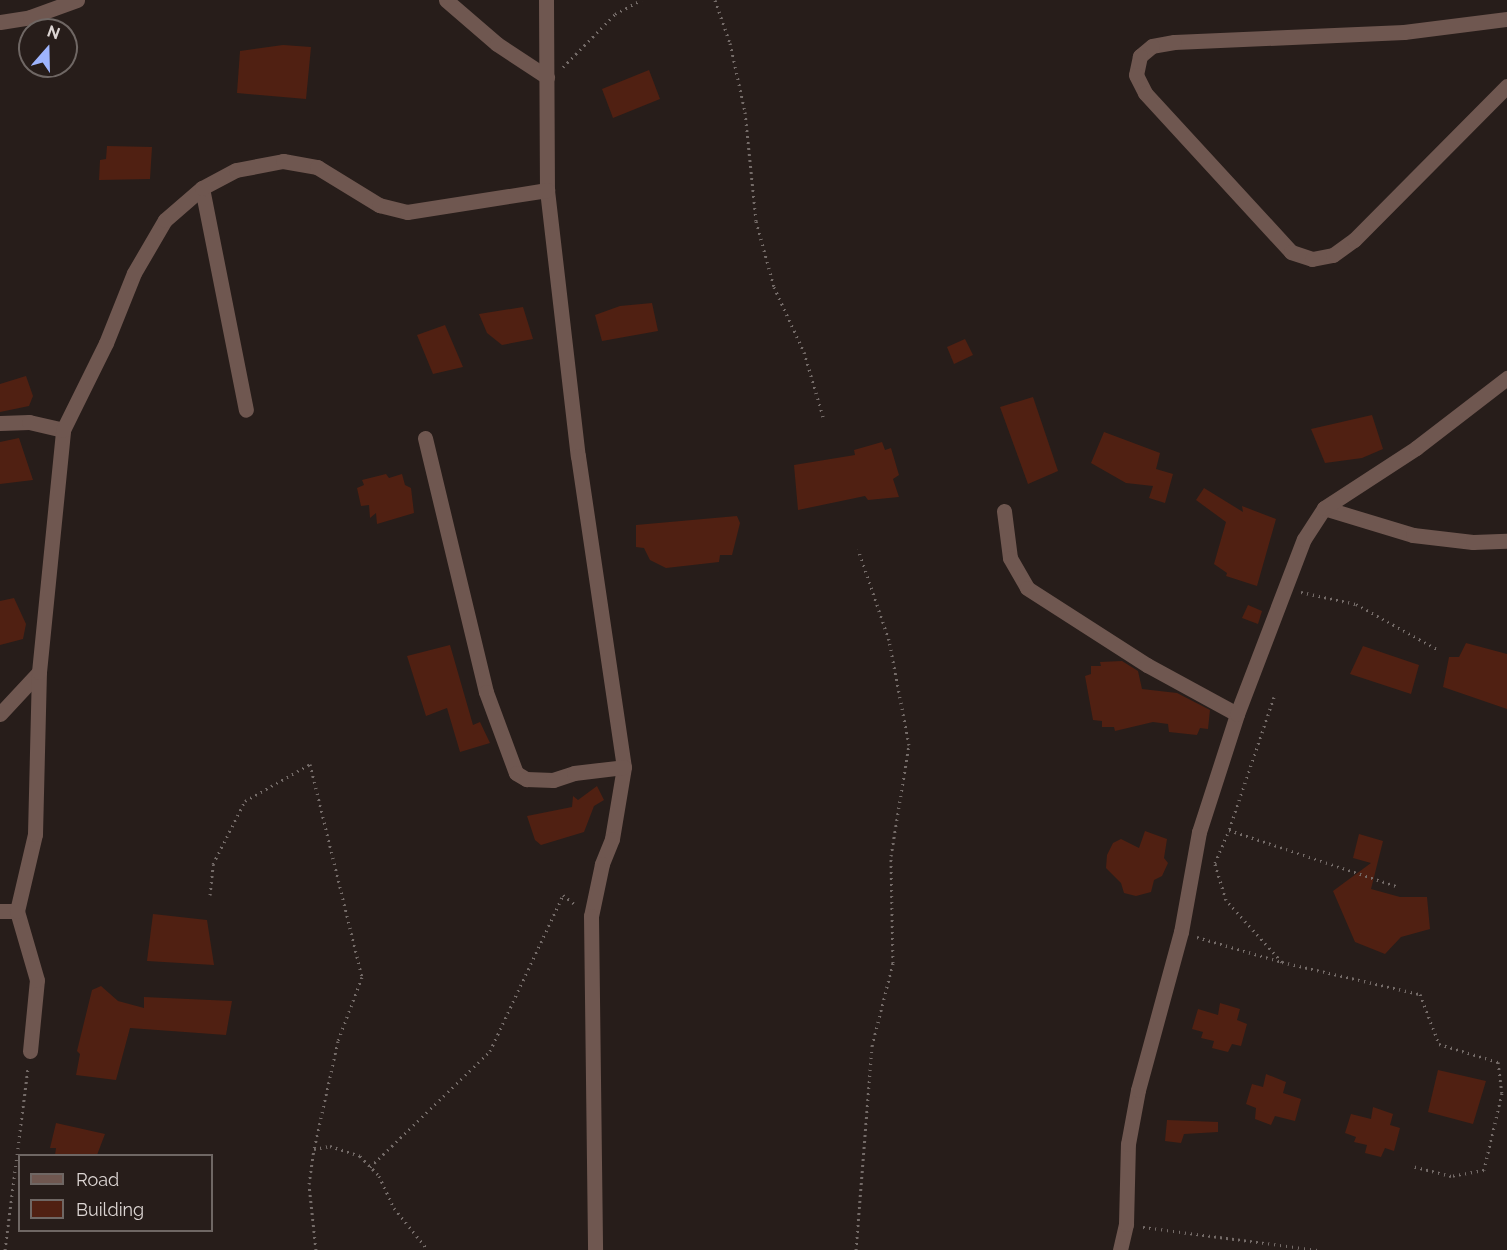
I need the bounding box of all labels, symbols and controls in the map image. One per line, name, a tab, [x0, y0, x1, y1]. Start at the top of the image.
north arrow	[18, 18, 78, 78]
text: N	[45, 21, 63, 44]
legend	[18, 1154, 213, 1232]
text: Road	[76, 1169, 119, 1190]
text: Building	[76, 1199, 144, 1220]

